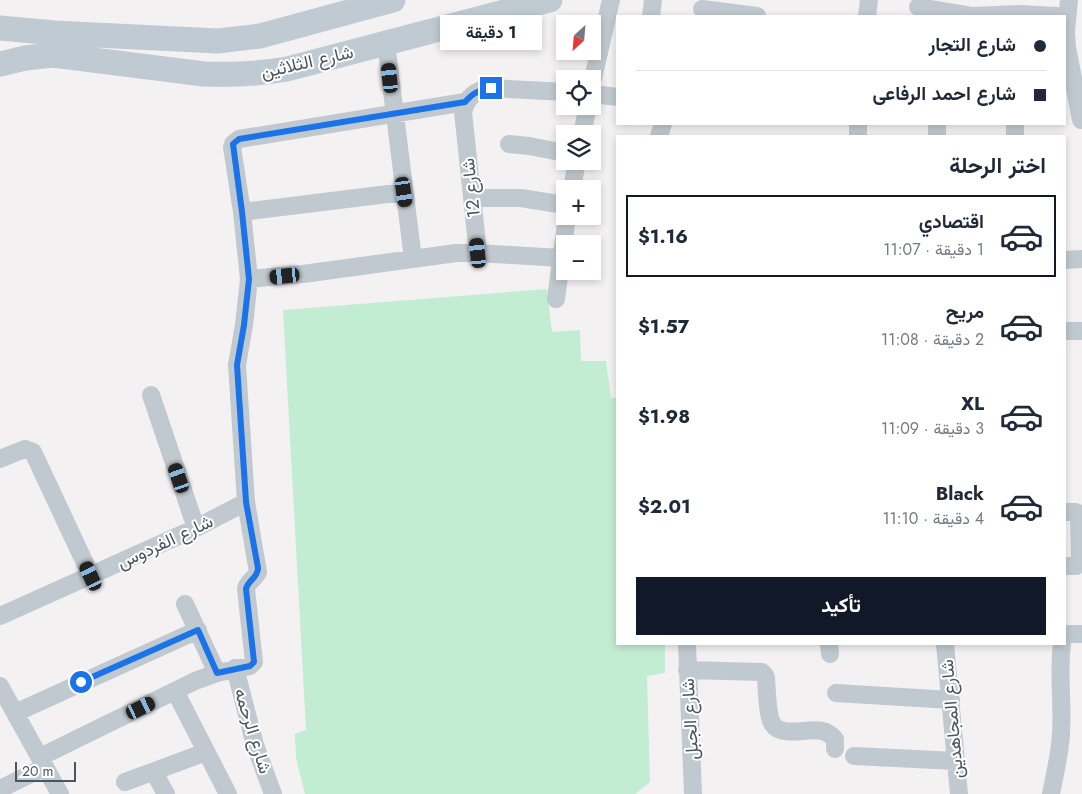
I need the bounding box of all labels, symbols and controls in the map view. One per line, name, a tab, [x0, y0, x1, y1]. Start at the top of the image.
north arrow	[556, 15, 601, 60]
map controls	[556, 15, 601, 280]
callout: 1 دقيقة	[440, 16, 542, 51]
text: 1 دقيقة	[466, 21, 516, 44]
text: شارع التجار	[928, 31, 1016, 58]
street label: شارع الثلاثين	[258, 39, 356, 85]
car	[380, 62, 399, 94]
button: locate	[556, 70, 601, 115]
route end	[480, 77, 502, 99]
text: شارع احمد الرفاعى	[873, 80, 1016, 107]
button: layers	[556, 125, 601, 170]
text: اختر الرحلة	[949, 149, 1046, 181]
street label: شارع 12	[455, 157, 487, 219]
car	[394, 176, 413, 208]
button: +	[556, 180, 601, 225]
text: اقتصادي	[919, 208, 984, 235]
icon: car	[999, 214, 1044, 259]
text: $1.16	[638, 223, 688, 250]
button: −	[556, 235, 601, 280]
car	[468, 237, 487, 269]
text: 1 دقيقة · 11:07	[883, 238, 984, 261]
car	[269, 267, 300, 285]
text: مريح	[946, 298, 984, 325]
icon: car	[999, 304, 1044, 349]
text: $1.57	[638, 313, 689, 340]
text: 2 دقيقة · 11:08	[881, 328, 984, 351]
text: XL	[961, 390, 984, 417]
icon: car	[999, 394, 1044, 439]
text: $1.98	[638, 403, 690, 430]
text: 3 دقيقة · 11:09	[881, 417, 984, 440]
car	[167, 461, 190, 495]
text: Black	[936, 480, 984, 507]
icon: car	[999, 484, 1044, 529]
text: $2.01	[638, 493, 691, 520]
text: 4 دقيقة · 11:10	[882, 507, 984, 530]
street label: شارع الفردوس	[113, 508, 217, 576]
car	[77, 559, 104, 593]
button: تأكيد	[636, 577, 1046, 635]
street label: شارع المجاهدين	[934, 658, 970, 780]
route start	[70, 671, 92, 693]
street label: شارع الجبل	[675, 678, 705, 760]
street label: شارع الرحمه	[228, 685, 278, 777]
car	[124, 695, 157, 721]
scale bar	[15, 759, 76, 782]
text: 20 m	[22, 761, 54, 781]

